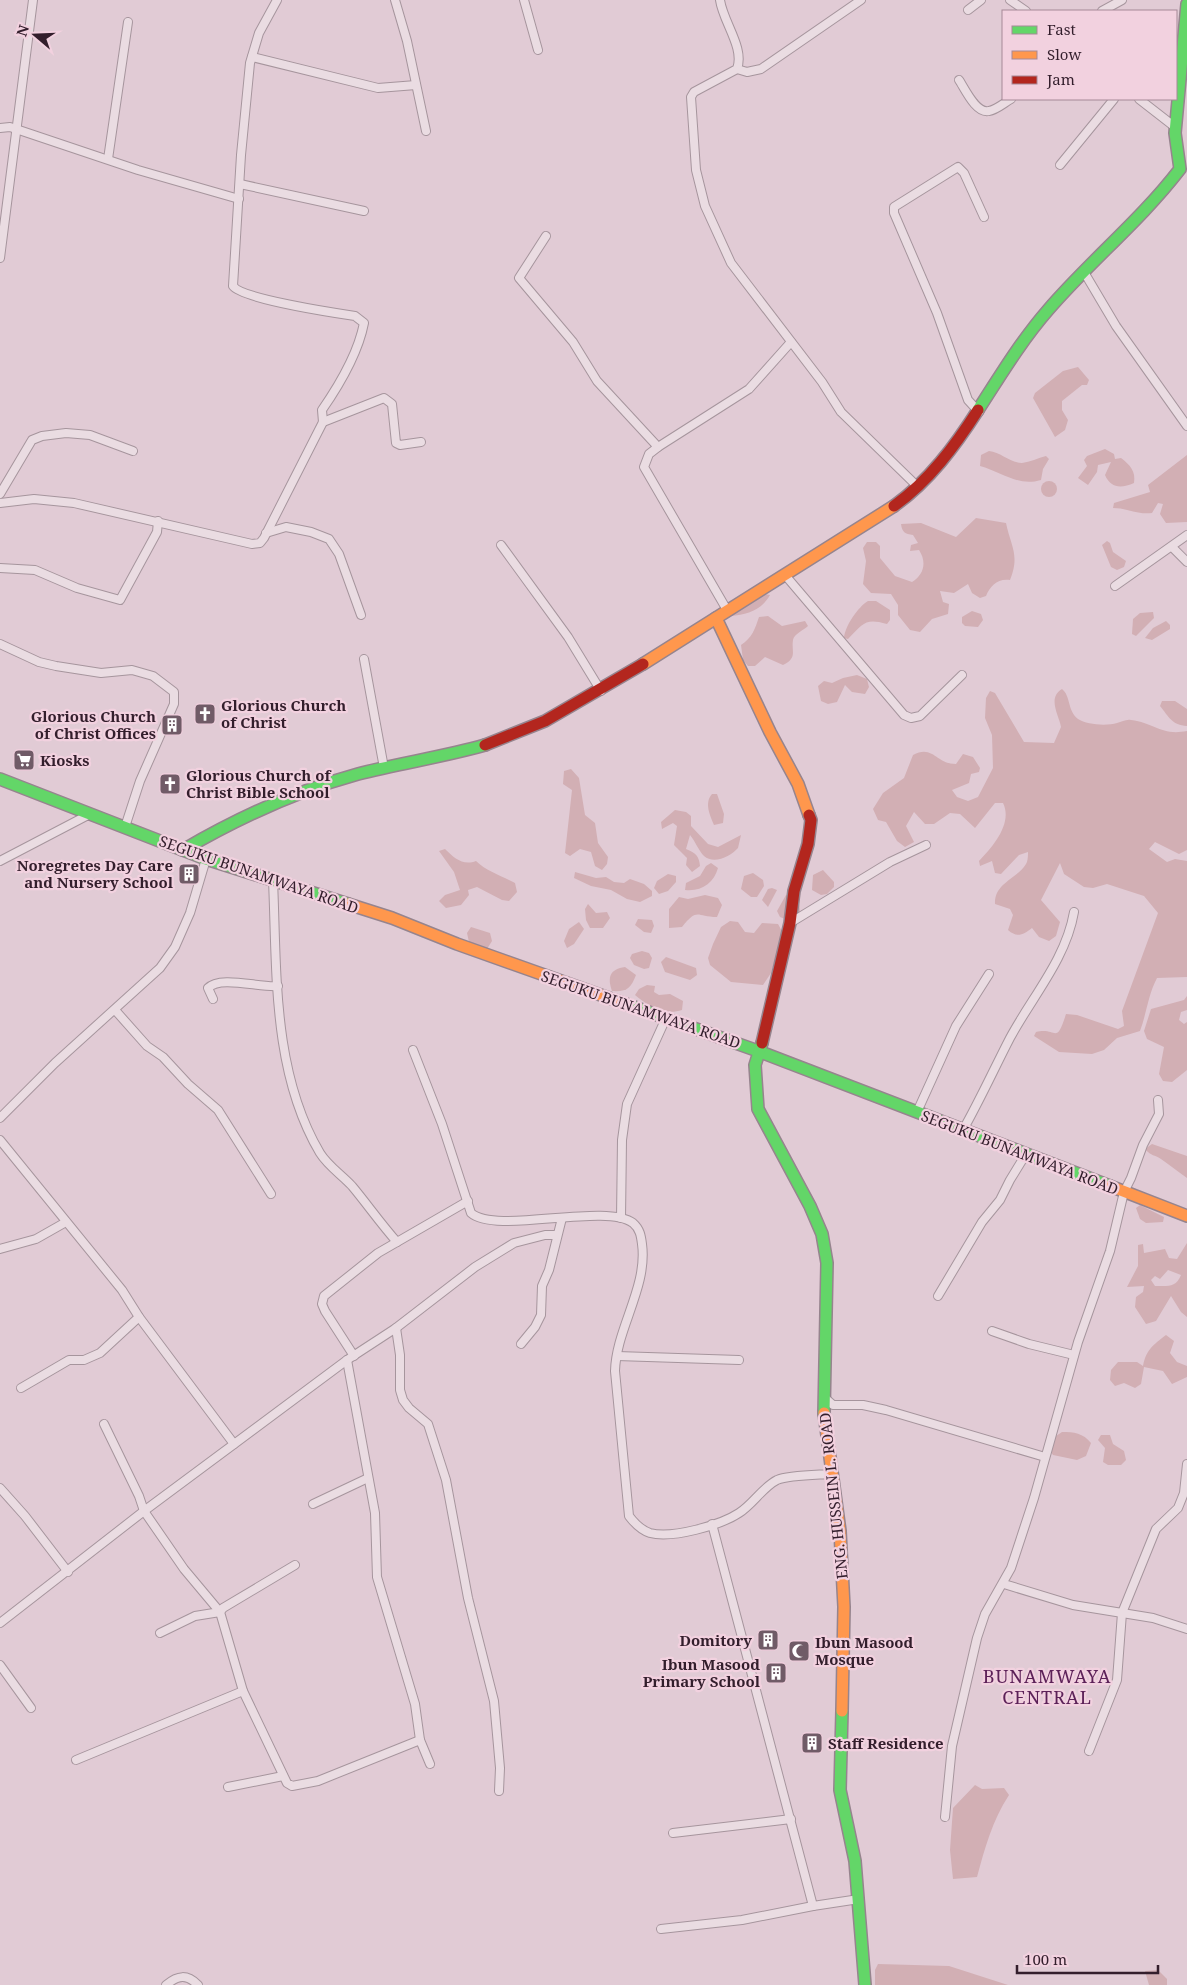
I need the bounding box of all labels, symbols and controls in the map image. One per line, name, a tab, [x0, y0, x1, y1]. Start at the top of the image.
north arrow	[10, 10, 60, 60]
legend	[1002, 10, 1177, 100]
text: Fast	[1047, 19, 1076, 39]
text: N	[11, 22, 33, 39]
text: Slow	[1047, 44, 1081, 64]
text: Jam	[1046, 69, 1075, 89]
place label: Glorious Church of Christ	[221, 695, 346, 732]
church icon: Glorious Church of Christ	[193, 702, 217, 726]
place label: Glorious Church of Christ Offices	[31, 706, 156, 743]
building icon: Glorious Church of Christ Offices	[160, 713, 184, 737]
supermarket icon: Kiosks	[12, 748, 36, 772]
place label: Kiosks	[40, 750, 90, 770]
place label: Glorious Church of Christ Bible School	[186, 765, 332, 802]
church icon: Glorious Church of Christ Bible School	[158, 772, 182, 796]
street label: SEGUKU BUNAMWAYA ROAD	[157, 830, 361, 918]
place label: Noregretes Day Care and Nursery School	[17, 855, 174, 892]
building icon: Noregretes Day Care and Nursery School	[177, 862, 201, 886]
street label: SEGUKU BUNAMWAYA ROAD	[539, 965, 743, 1053]
street label: SEGUKU BUNAMWAYA ROAD	[919, 1105, 1122, 1199]
street label: ENG. HUSSEIN L. ROAD	[814, 1412, 852, 1580]
building icon: Domitory	[756, 1628, 780, 1652]
place label: Domitory	[679, 1630, 752, 1650]
place label: Ibun Masood Mosque	[815, 1632, 914, 1669]
mosque icon: Ibun Masood Mosque	[787, 1639, 811, 1663]
place label: Ibun Masood Primary School	[643, 1654, 761, 1691]
building icon: Ibun Masood Primary School	[764, 1661, 788, 1685]
district label: BUNAMWAYA CENTRAL	[983, 1664, 1111, 1709]
building icon: Staff Residence	[800, 1731, 824, 1755]
place label: Staff Residence	[828, 1733, 944, 1753]
scale bar	[1017, 1942, 1158, 1974]
text: 100 m	[1024, 1949, 1067, 1969]

